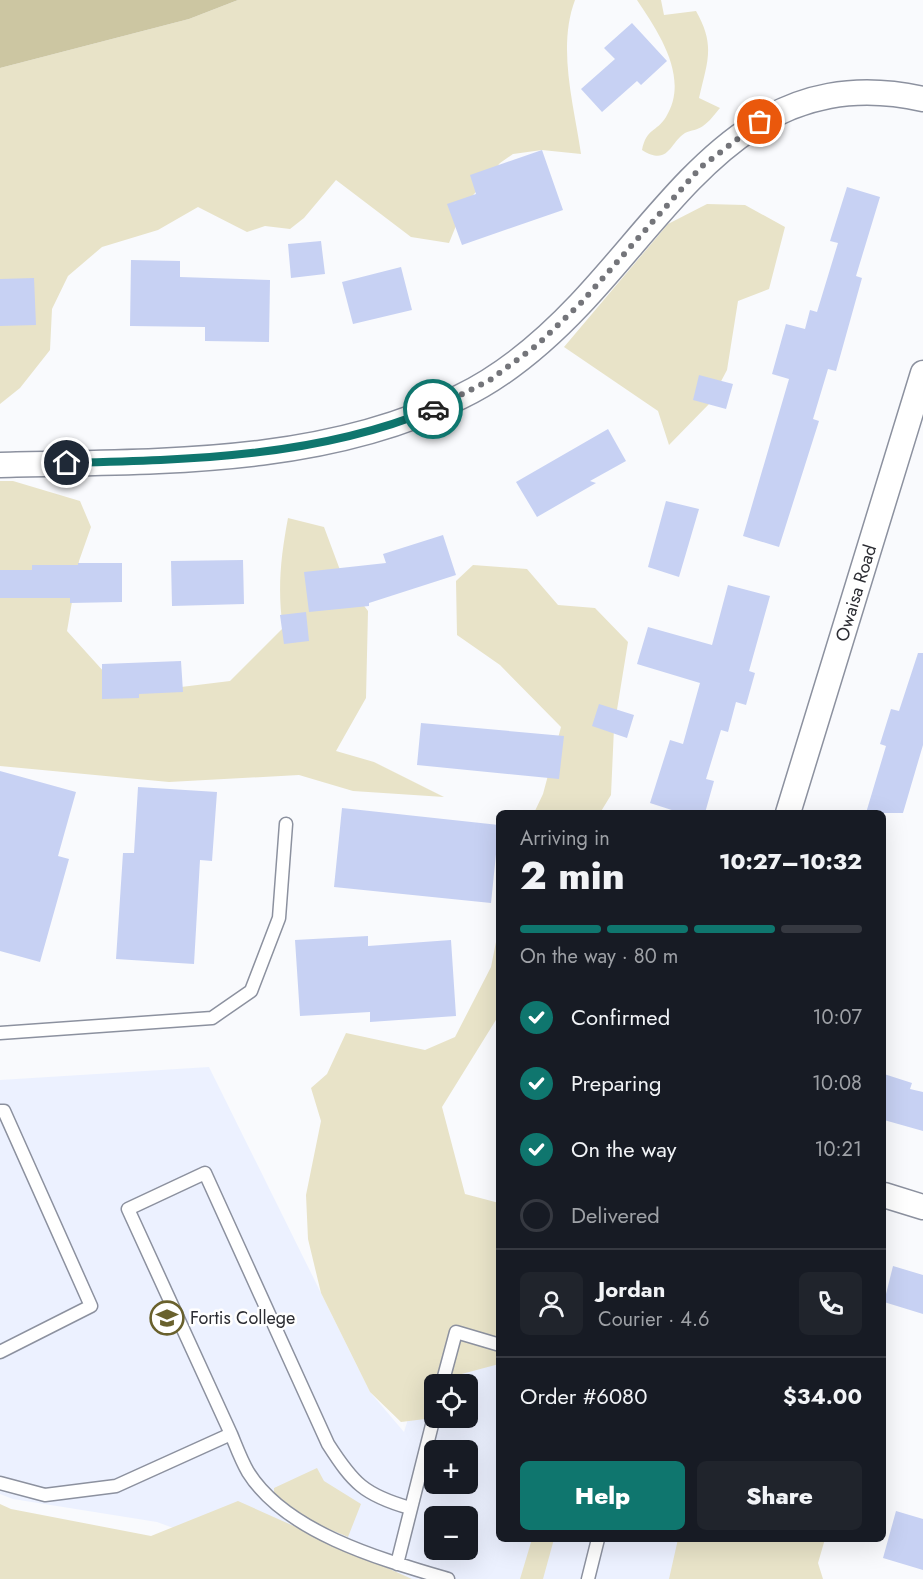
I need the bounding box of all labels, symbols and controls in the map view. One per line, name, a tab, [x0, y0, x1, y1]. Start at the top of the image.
pin	[734, 96, 785, 147]
icon: bag	[743, 105, 776, 138]
courier	[403, 379, 463, 439]
icon: car	[417, 393, 450, 426]
pin	[41, 437, 92, 488]
icon: home	[50, 446, 83, 479]
street label: Owaisa Road	[829, 541, 883, 645]
text: Arriving in	[520, 824, 610, 853]
text: 10:27–10:32	[719, 845, 862, 877]
text: 2 min	[520, 847, 625, 904]
text: On the way · 80 m	[520, 942, 678, 971]
icon: check	[520, 1001, 553, 1034]
text: Confirmed	[571, 1001, 670, 1033]
text: 10:07	[813, 1003, 862, 1032]
icon: check	[520, 1067, 553, 1100]
text: Preparing	[571, 1067, 662, 1099]
text: 10:08	[812, 1069, 862, 1098]
icon: check	[520, 1133, 553, 1166]
text: On the way	[571, 1133, 676, 1165]
text: 10:21	[815, 1135, 862, 1164]
text: Delivered	[571, 1199, 660, 1231]
button: person	[520, 1272, 583, 1335]
button: phone	[799, 1272, 862, 1335]
text: Jordan	[598, 1273, 665, 1305]
school or university icon: Fortis College	[149, 1300, 185, 1336]
place label: Fortis College	[190, 1305, 295, 1331]
text: Courier · 4.6	[598, 1305, 710, 1334]
map controls	[424, 1374, 478, 1560]
button: locate	[424, 1374, 478, 1428]
text: Order #6080	[520, 1380, 647, 1412]
text: $34.00	[783, 1380, 862, 1412]
button: +	[424, 1440, 478, 1494]
button: Help	[520, 1461, 685, 1530]
button: Share	[697, 1461, 862, 1530]
button: −	[424, 1506, 478, 1560]

